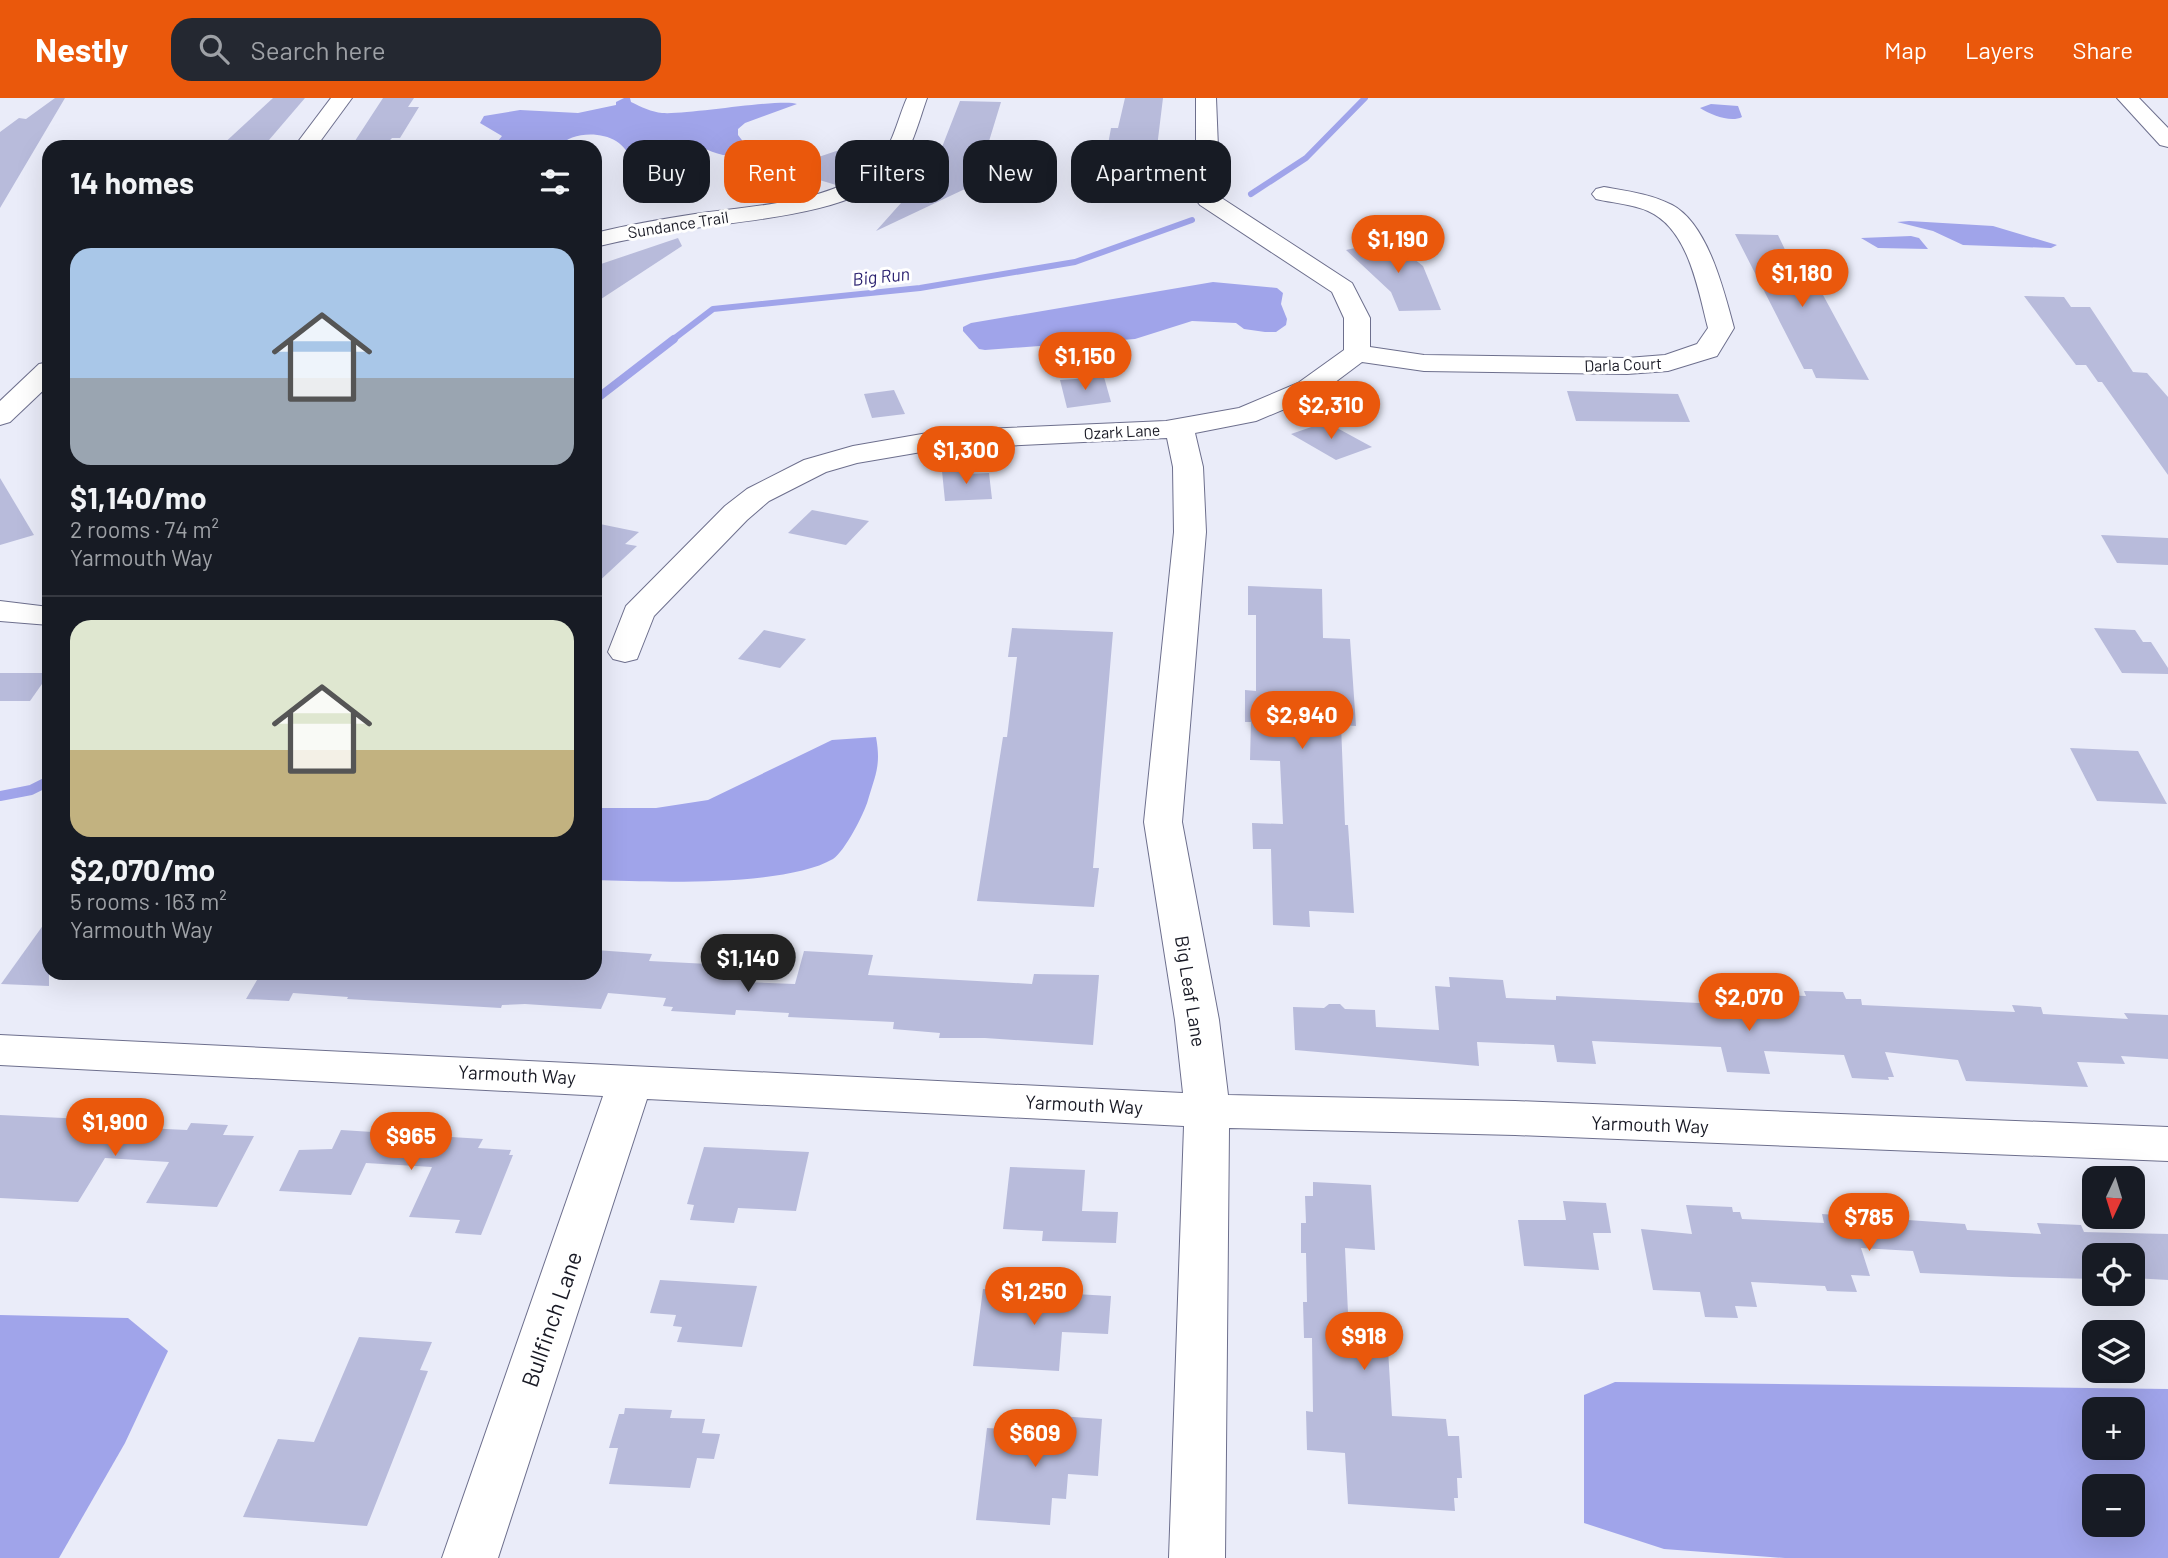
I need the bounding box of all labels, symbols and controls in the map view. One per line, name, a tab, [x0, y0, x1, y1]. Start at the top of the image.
search box	[171, 18, 661, 81]
text: Nestly	[35, 29, 129, 69]
icon: search	[195, 30, 233, 68]
text: Search here	[251, 34, 386, 65]
text: Map	[1884, 35, 1927, 64]
text: Layers	[1965, 35, 2034, 64]
text: Share	[2072, 35, 2133, 64]
chip: Buy	[623, 140, 710, 203]
chip: Rent	[724, 140, 821, 203]
chip: Filters	[835, 140, 949, 203]
chip: New	[963, 140, 1057, 203]
chip: Apartment	[1071, 140, 1231, 203]
icon: filters	[536, 163, 574, 201]
text: 14 homes	[70, 164, 194, 200]
street label: Sundance Trail	[626, 207, 730, 241]
pin: $1,190	[1341, 216, 1455, 275]
text: $1,190	[1368, 224, 1428, 252]
pin: $1,180	[1745, 250, 1859, 309]
text: $1,180	[1771, 258, 1833, 286]
water label: Big Run	[851, 262, 911, 290]
icon: home	[259, 294, 385, 420]
pin: $1,150	[1028, 332, 1142, 392]
text: $1,150	[1054, 341, 1116, 369]
street label: Darla Court	[1584, 353, 1662, 375]
pin: $2,310	[1274, 382, 1388, 441]
text: $2,310	[1298, 390, 1364, 418]
street label: Ozark Lane	[1083, 420, 1161, 442]
pin: $1,300	[909, 426, 1023, 486]
text: $1,300	[933, 435, 999, 463]
text: $1,140/mo	[70, 479, 207, 515]
text: 2 rooms · 74 m²	[70, 515, 219, 543]
text: Yarmouth Way	[70, 543, 213, 571]
icon: home	[259, 666, 385, 792]
pin: $2,940	[1245, 692, 1359, 751]
text: $2,940	[1266, 700, 1338, 728]
text: $2,070/mo	[70, 851, 215, 887]
text: 5 rooms · 163 m²	[70, 887, 227, 915]
text: Yarmouth Way	[70, 915, 213, 943]
pin: $1,140	[691, 934, 805, 994]
street label: Big Leaf Lane	[1171, 934, 1211, 1048]
text: $1,140	[717, 943, 779, 971]
pin: $2,070	[1692, 974, 1806, 1033]
text: $2,070	[1714, 982, 1784, 1010]
street label: Yarmouth Way	[458, 1059, 577, 1089]
street label: Yarmouth Way	[1025, 1089, 1144, 1119]
pin: $1,900	[58, 1098, 172, 1158]
text: $1,900	[82, 1107, 148, 1135]
street label: Yarmouth Way	[1591, 1110, 1709, 1138]
pin: $965	[370, 1112, 452, 1172]
text: $965	[386, 1121, 436, 1149]
north arrow	[2082, 1166, 2146, 1228]
map controls	[2082, 1166, 2145, 1537]
pin: $785	[1828, 1194, 1910, 1253]
text: $785	[1844, 1202, 1894, 1230]
button: locate	[2082, 1243, 2145, 1306]
street label: Bullfinch Lane	[515, 1248, 587, 1390]
pin: $1,250	[977, 1268, 1091, 1327]
text: $1,250	[1001, 1276, 1067, 1304]
pin: $918	[1323, 1312, 1405, 1372]
button: layers	[2082, 1320, 2145, 1383]
text: $918	[1341, 1321, 1387, 1349]
button: +	[2082, 1397, 2145, 1460]
pin: $609	[994, 1410, 1076, 1469]
text: $609	[1010, 1418, 1060, 1446]
button: −	[2082, 1474, 2145, 1537]

